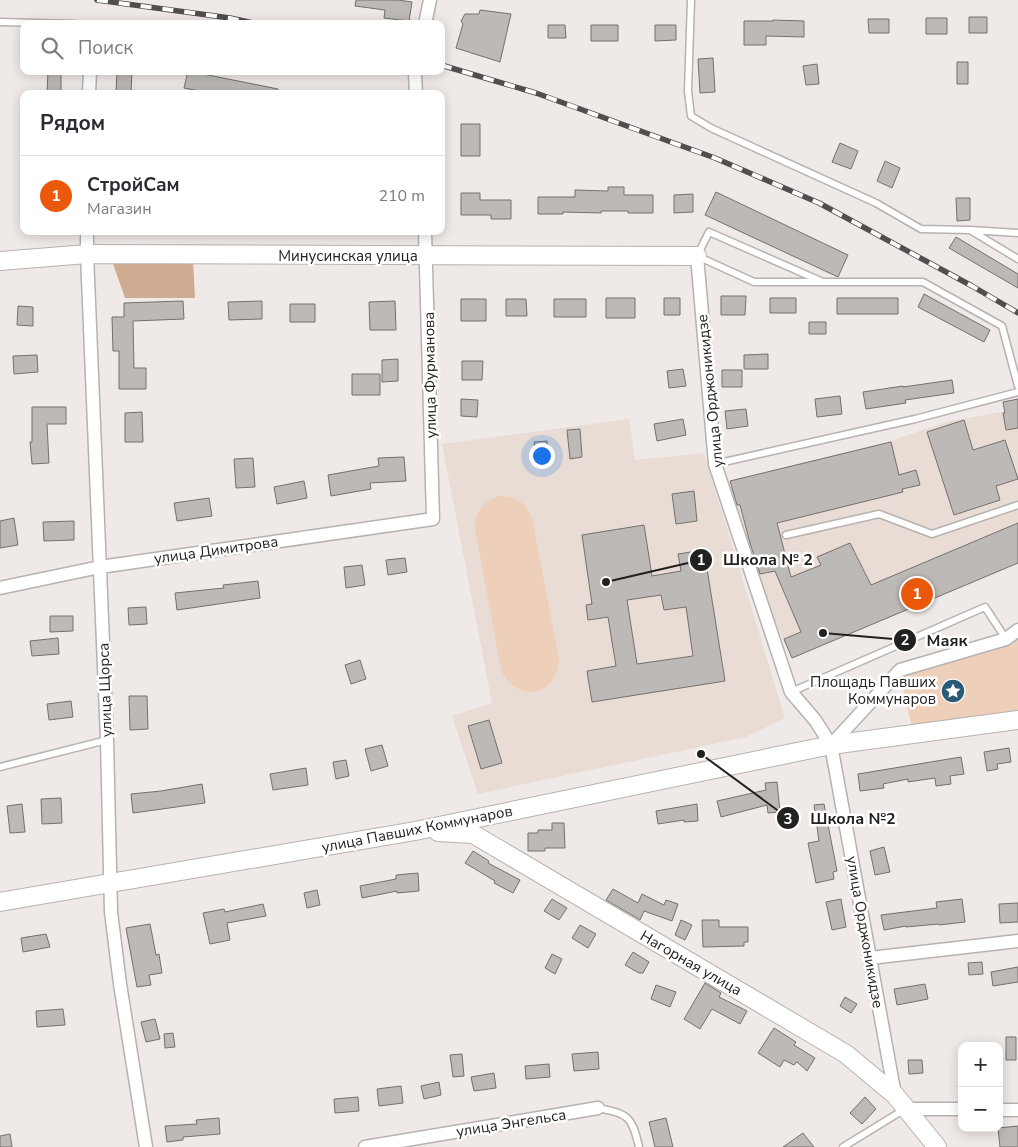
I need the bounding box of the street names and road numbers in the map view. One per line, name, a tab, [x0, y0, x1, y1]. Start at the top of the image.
street label: Минусинская улица	[278, 246, 418, 266]
street label: улица Фурманова	[419, 311, 441, 439]
street label: улица Орджоникидзе	[692, 313, 728, 469]
street label: улица Димитрова	[153, 531, 279, 569]
street label: улица Щорса	[93, 642, 117, 738]
street label: улица Павших Коммунаров	[320, 801, 514, 857]
street label: улица Орджоникидзе	[842, 854, 888, 1010]
street label: Нагорная улица	[637, 926, 745, 1000]
street label: улица Энгельса	[455, 1104, 567, 1142]

